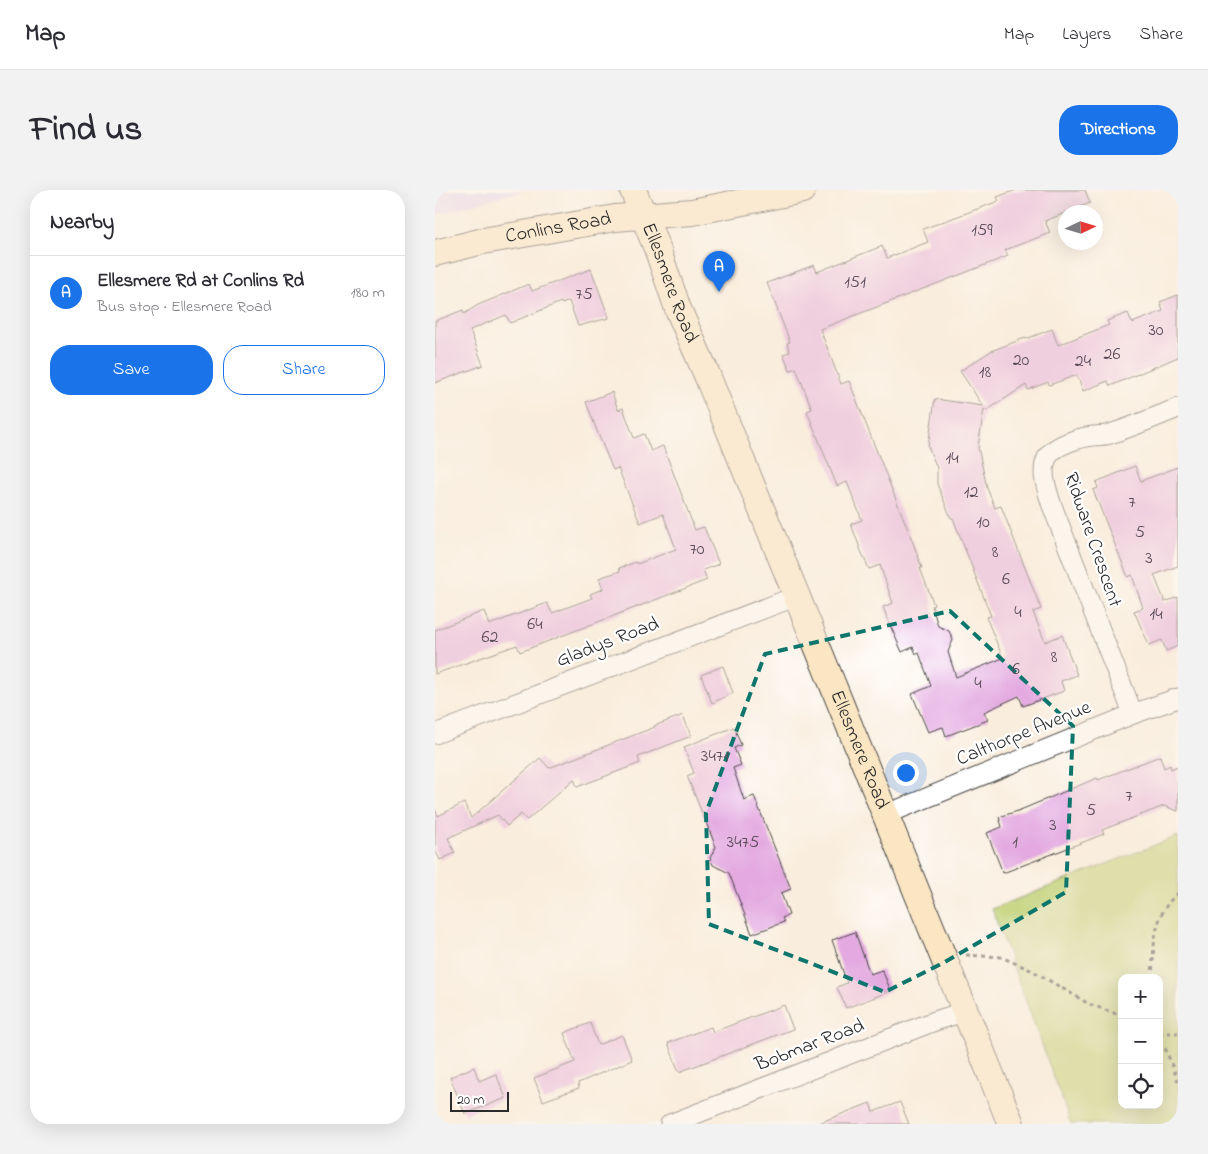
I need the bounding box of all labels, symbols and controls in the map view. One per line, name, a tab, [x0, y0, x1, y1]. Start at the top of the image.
text: Map	[25, 17, 66, 52]
text: Map	[1004, 22, 1034, 48]
text: Layers	[1062, 22, 1112, 48]
text: Share	[1140, 22, 1183, 48]
text: Find us	[30, 105, 142, 156]
button: Directions	[1059, 105, 1178, 155]
street label: Conlins Road	[503, 204, 614, 251]
north arrow	[1058, 205, 1103, 250]
text: Nearby	[50, 208, 114, 238]
house number: 159	[971, 218, 993, 244]
street label: Ellesmere Road	[634, 219, 706, 348]
pin: A	[703, 251, 735, 292]
text: Ellesmere Rd at Conlins Rd	[97, 268, 304, 295]
house number: 151	[844, 270, 866, 296]
text: A	[61, 281, 71, 305]
text: 180 m	[351, 281, 385, 305]
house number: 75	[575, 282, 593, 308]
text: Bus stop · Ellesmere Road	[97, 295, 272, 319]
house number: 30	[1148, 318, 1164, 344]
house number: 26	[1104, 342, 1121, 368]
button: Save	[50, 345, 213, 395]
button: Share	[223, 345, 385, 395]
house number: 20	[1013, 348, 1030, 374]
house number: 24	[1075, 349, 1092, 375]
house number: 18	[979, 360, 991, 386]
house number: 14	[945, 446, 959, 472]
street label: Ridware Crescent	[1055, 469, 1129, 612]
house number: 12	[964, 480, 978, 506]
house number: 7	[1128, 490, 1136, 516]
house number: 10	[976, 510, 990, 536]
house number: 5	[1135, 520, 1145, 546]
house number: 70	[689, 537, 705, 563]
house number: 8	[992, 540, 999, 566]
house number: 3	[1145, 546, 1153, 572]
house number: 6	[1002, 567, 1010, 593]
house number: 4	[1014, 600, 1022, 626]
house number: 14	[1149, 602, 1163, 628]
street label: Gladys Road	[553, 610, 663, 676]
house number: 64	[527, 612, 543, 638]
house number: 62	[482, 625, 498, 651]
house number: 8	[1051, 645, 1058, 671]
house number: 6	[1012, 657, 1020, 683]
house number: 4	[974, 671, 982, 697]
street label: Ellesmere Road	[822, 686, 896, 814]
street label: Calthorpe Avenue	[952, 694, 1096, 774]
house number: 3471	[701, 744, 729, 770]
your location	[893, 760, 919, 786]
house number: 7	[1125, 784, 1133, 810]
house number: 5	[1086, 798, 1096, 824]
house number: 3	[1049, 813, 1057, 839]
house number: 3475	[727, 830, 759, 856]
house number: 1	[1012, 830, 1018, 856]
map controls	[1118, 974, 1163, 1109]
button: +	[1118, 974, 1163, 1019]
street label: Bobmar Road	[750, 1012, 869, 1080]
button: −	[1118, 1019, 1163, 1064]
button: locate	[1118, 1064, 1163, 1109]
scale bar	[450, 1089, 509, 1112]
text: 20 m	[457, 1090, 484, 1111]

